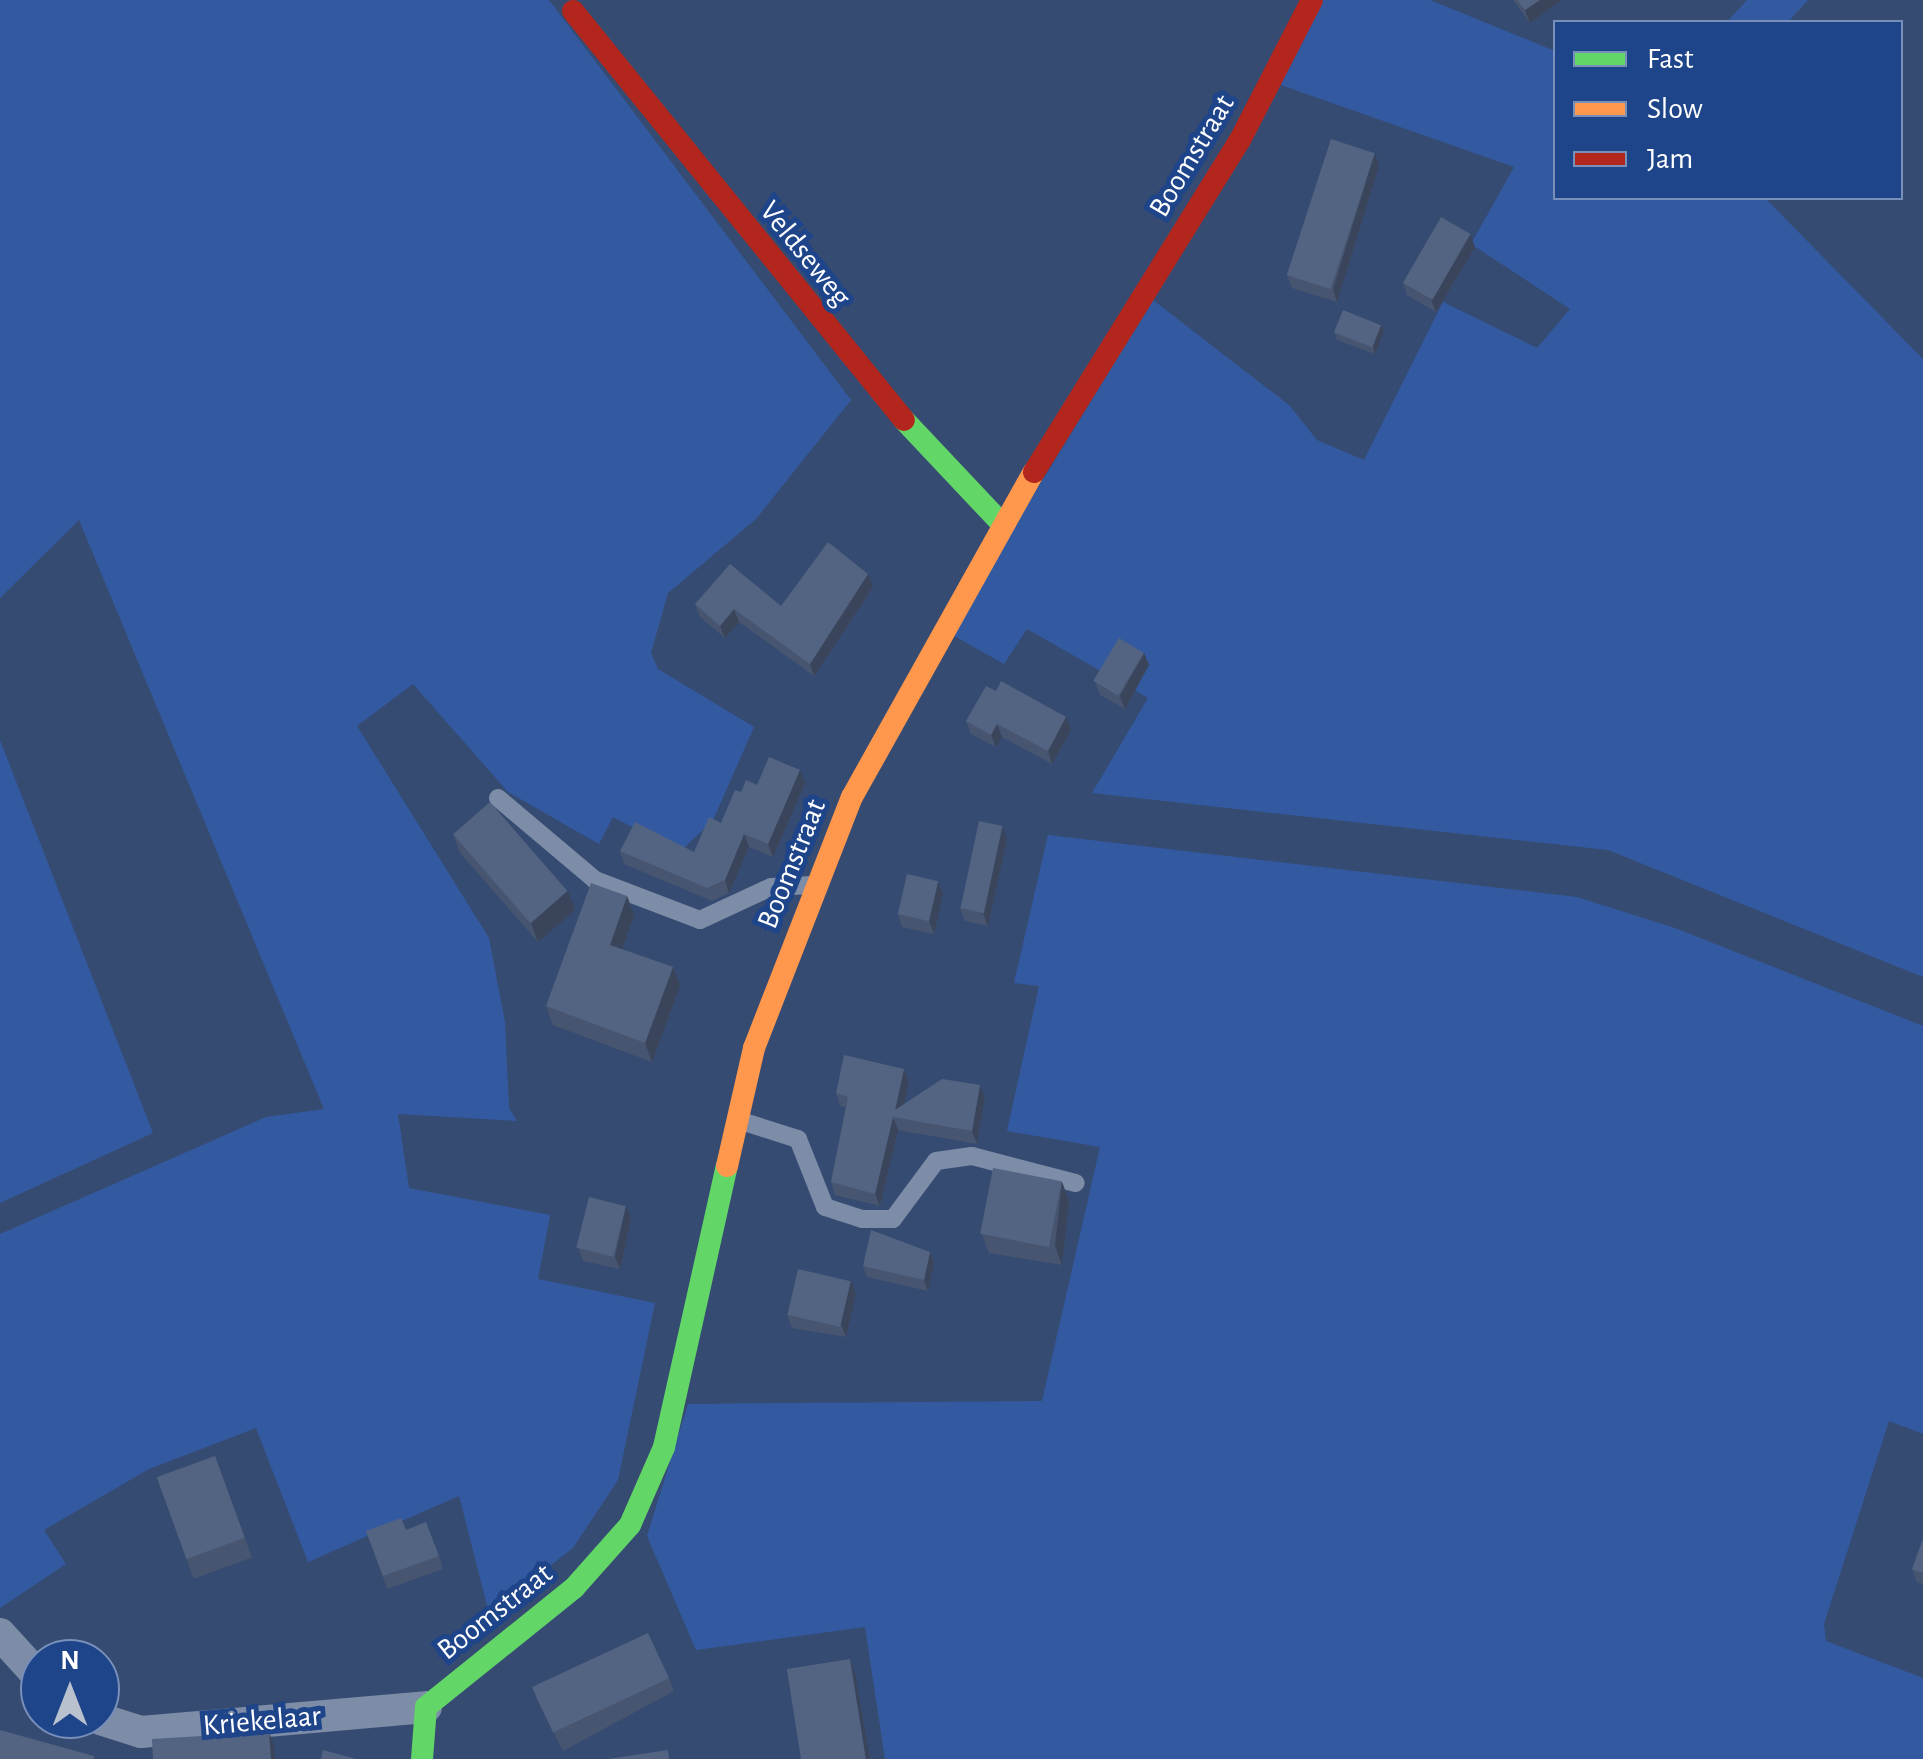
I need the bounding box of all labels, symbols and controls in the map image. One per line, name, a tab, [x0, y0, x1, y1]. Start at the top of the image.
legend	[1553, 20, 1903, 200]
text: Fast	[1647, 44, 1694, 74]
street label: Boomstraat	[1141, 88, 1243, 224]
text: Slow	[1647, 94, 1703, 124]
text: Jam	[1647, 144, 1693, 174]
street label: Veldseweg	[752, 194, 858, 314]
street label: Boomstraat	[750, 794, 834, 934]
street label: Boomstraat	[430, 1556, 560, 1668]
north arrow	[20, 1639, 120, 1739]
text: N	[60, 1647, 80, 1675]
street label: Kriekelaar	[201, 1698, 323, 1744]

